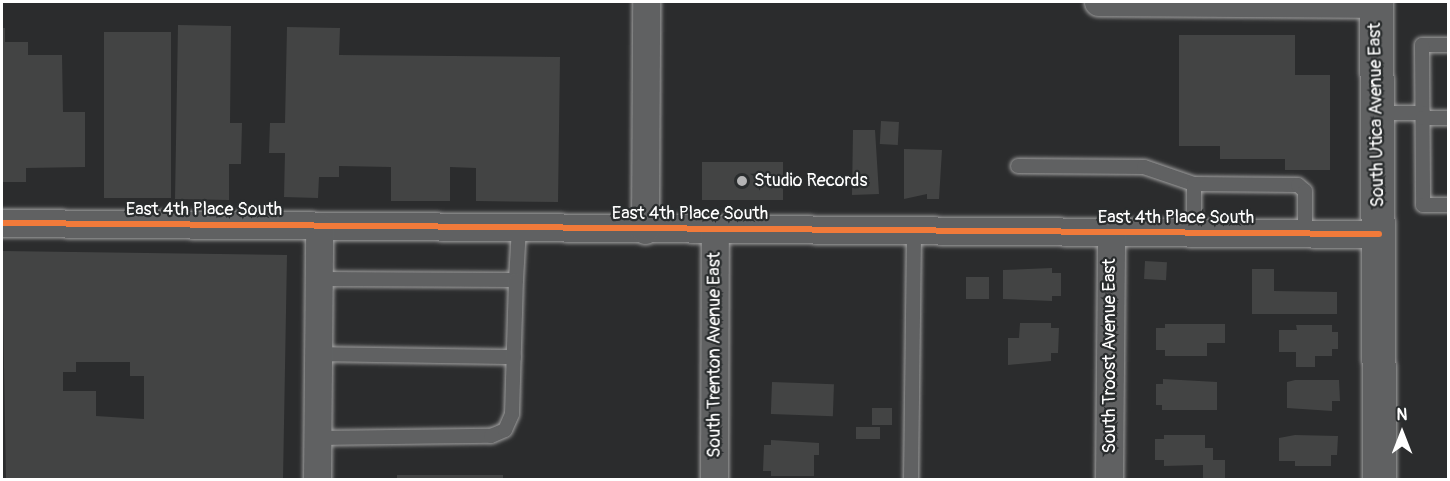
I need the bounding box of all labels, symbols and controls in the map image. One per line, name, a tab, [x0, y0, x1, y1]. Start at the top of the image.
street label: South Utica Avenue East	[1365, 22, 1389, 208]
place label: Studio Records	[754, 170, 867, 192]
marker: Studio Records	[735, 174, 749, 188]
street label: East 4th Place South	[126, 199, 282, 221]
street label: East 4th Place South	[612, 203, 768, 225]
street label: East 4th Place South	[1098, 207, 1254, 229]
street label: South Trenton Avenue East	[704, 252, 726, 458]
street label: South Troost Avenue East	[1099, 258, 1121, 454]
north arrow	[1372, 403, 1432, 463]
text: N	[1397, 405, 1407, 425]

